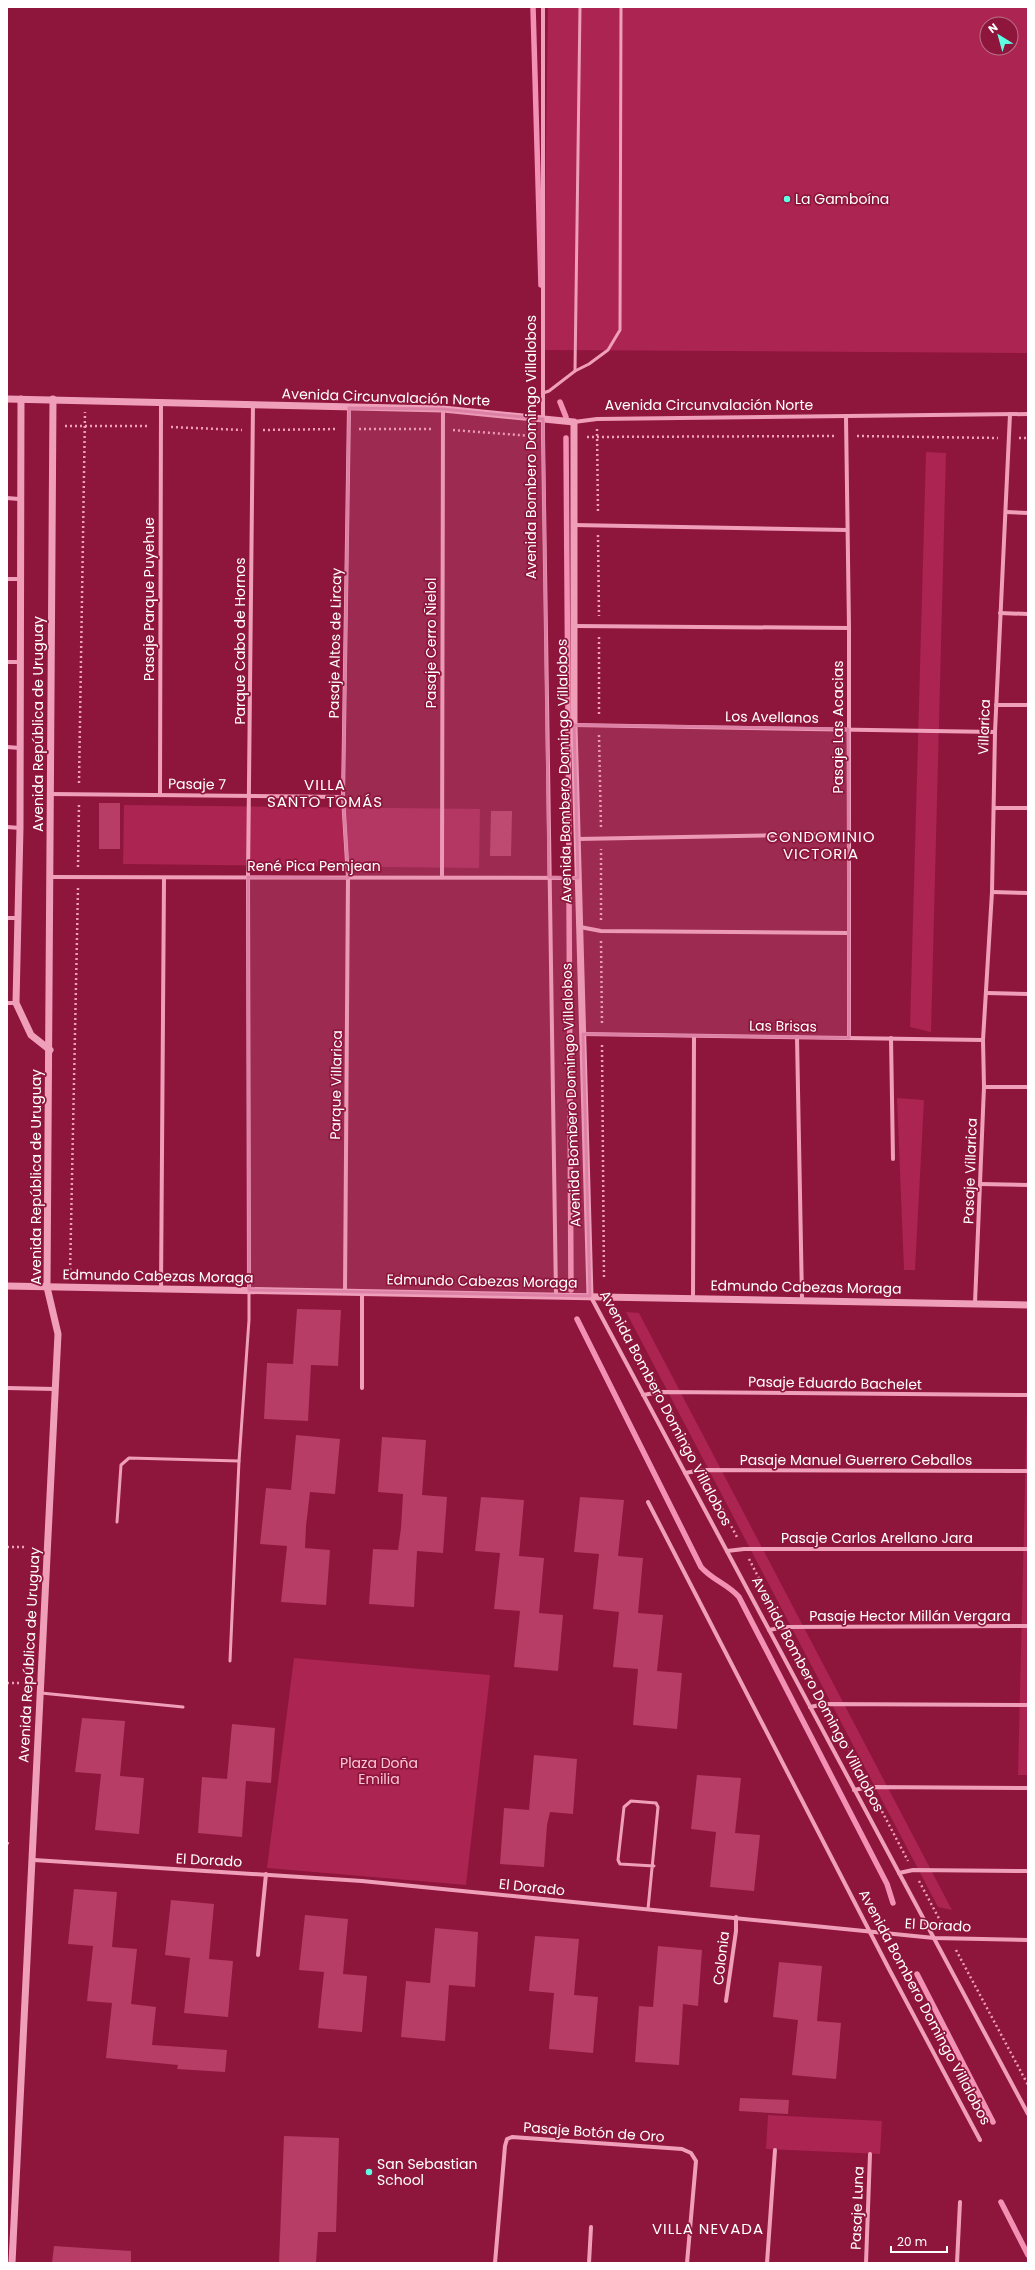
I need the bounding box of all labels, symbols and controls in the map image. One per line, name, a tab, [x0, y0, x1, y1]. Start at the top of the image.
north arrow	[979, 16, 1019, 56]
text: N	[985, 19, 1001, 37]
place label: La Gamboína	[795, 189, 889, 209]
marker: La Gamboína	[782, 194, 792, 204]
street label: Avenida Bombero Domingo Villalobos	[521, 315, 541, 579]
street label: Avenida Circunvalación Norte	[281, 383, 491, 411]
street label: Avenida Circunvalación Norte	[605, 395, 814, 415]
street label: Pasaje Parque Puyehue	[139, 517, 159, 681]
street label: Parque Cabo de Hornos	[230, 557, 250, 725]
street label: Pasaje Altos de Lircay	[324, 567, 346, 718]
street label: Pasaje Cerro Ñielol	[421, 578, 441, 708]
street label: Avenida República de Uruguay	[28, 616, 48, 832]
street label: Avenida Bombero Domingo Villalobos	[552, 639, 576, 903]
street label: Pasaje Las Acacias	[828, 661, 848, 793]
street label: Villarica	[973, 699, 995, 755]
street label: Los Avellanos	[725, 706, 819, 728]
street label: Pasaje 7	[168, 773, 226, 795]
district label: VILLA SANTO TOMÁS	[267, 774, 383, 812]
district label: CONDOMINIO VICTORIA	[767, 826, 875, 864]
street label: René Pica Pemjean	[247, 856, 381, 876]
street label: Avenida Bombero Domingo Villalobos	[556, 963, 586, 1227]
street label: Las Brisas	[749, 1015, 817, 1037]
street label: Parque Villarica	[325, 1030, 347, 1140]
street label: Avenida República de Uruguay	[26, 1069, 46, 1285]
street label: Pasaje Villarica	[958, 1118, 982, 1224]
street label: Edmundo Cabezas Moraga	[62, 1264, 254, 1288]
street label: Edmundo Cabezas Moraga	[386, 1269, 578, 1293]
street label: Edmundo Cabezas Moraga	[710, 1275, 902, 1299]
street label: Avenida Bombero Domingo Villalobos	[595, 1287, 737, 1529]
street label: Pasaje Eduardo Bachelet	[748, 1371, 922, 1395]
street label: Pasaje Manuel Guerrero Ceballos	[740, 1450, 972, 1470]
street label: Pasaje Carlos Arellano Jara	[781, 1528, 973, 1548]
street label: Avenida República de Uruguay	[13, 1547, 45, 1763]
street label: Avenida Bombero Domingo Villalobos	[747, 1573, 889, 1815]
street label: Pasaje Hector Millán Vergara	[809, 1606, 1011, 1626]
park label: Plaza Doña Emilia	[340, 1753, 418, 1789]
street label: El Dorado	[175, 1848, 243, 1872]
street label: El Dorado	[498, 1874, 566, 1900]
street label: Avenida Bombero Domingo Villalobos	[854, 1886, 996, 2128]
street label: El Dorado	[904, 1913, 972, 1937]
street label: Colonia	[708, 1930, 734, 1986]
street label: Pasaje Botón de Oro	[523, 2117, 665, 2147]
place label: San Sebastian School	[377, 2154, 477, 2190]
street label: Pasaje Luna	[846, 2166, 868, 2250]
marker: San Sebastian School	[364, 2167, 374, 2177]
district label: VILLA NEVADA	[652, 2218, 764, 2239]
scale bar	[891, 2228, 947, 2254]
text: 20 m	[897, 2233, 927, 2250]

